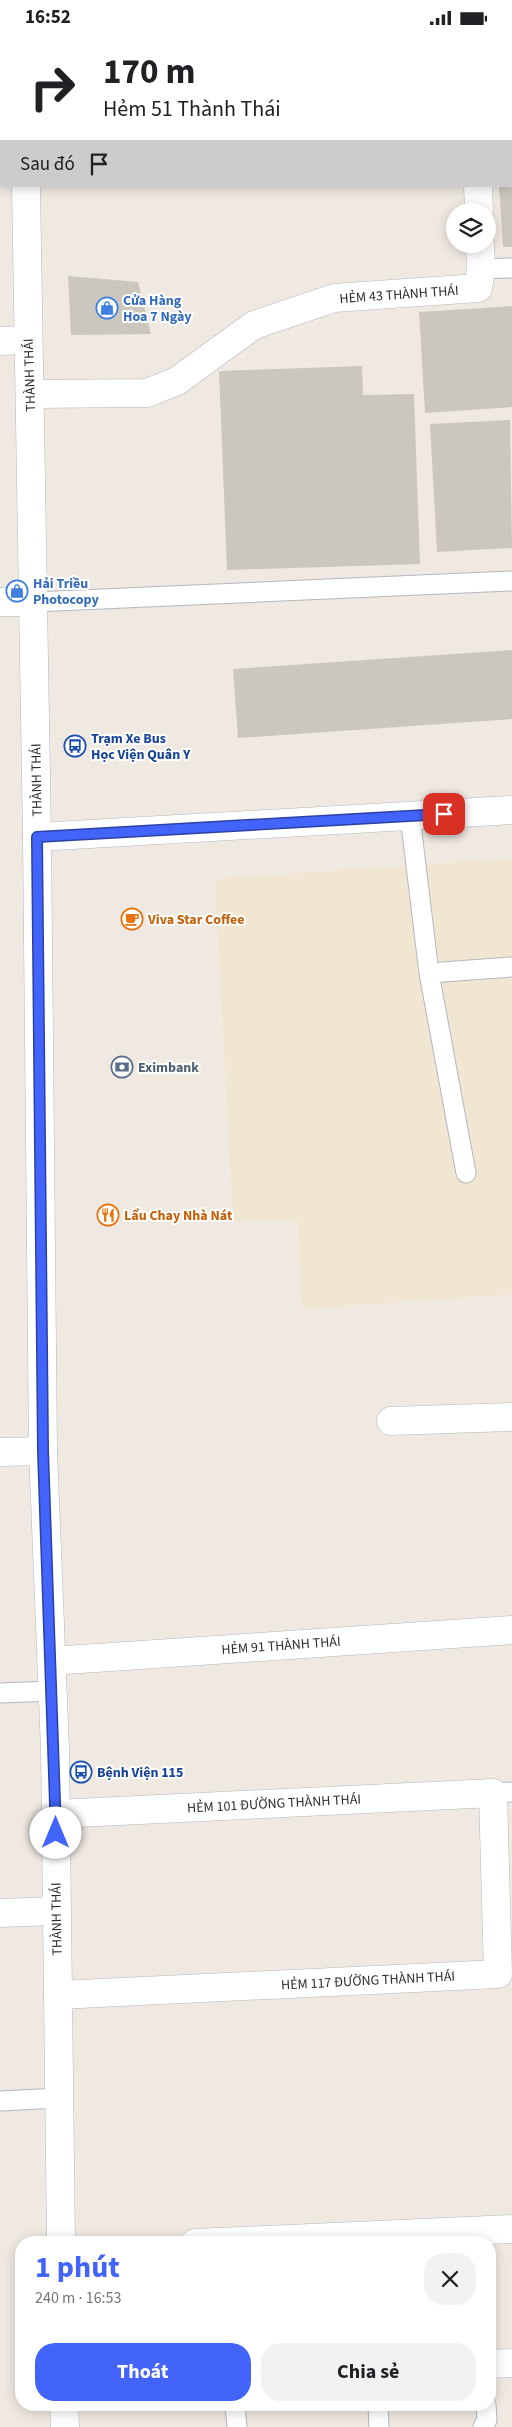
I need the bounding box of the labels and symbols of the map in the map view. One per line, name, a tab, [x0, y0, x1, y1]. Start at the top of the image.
street label: HẺM 43 THÀNH THÁI	[339, 281, 459, 309]
place label: Cửa Hàng Hoa 7 Ngày	[123, 291, 192, 327]
shop icon: Cửa Hàng Hoa 7 Ngày	[95, 296, 119, 320]
street label: THÀNH THÁI	[19, 338, 41, 412]
place label: Hải Triều Photocopy	[33, 574, 99, 610]
shop icon: Hải Triều Photocopy	[5, 579, 29, 603]
place label: Trạm Xe Bus Học Viện Quân Y	[91, 729, 191, 765]
bus stop icon: Trạm Xe Bus Học Viện Quân Y	[63, 734, 87, 758]
street label: THÀNH THÁI	[26, 743, 48, 817]
pin	[423, 793, 465, 835]
cafe icon: Viva Star Coffee	[120, 907, 144, 931]
place label: Viva Star Coffee	[147, 910, 245, 930]
bank icon: Eximbank	[110, 1055, 134, 1079]
place label: Eximbank	[138, 1058, 199, 1078]
restaurant icon: Lẩu Chay Nhà Nát	[96, 1203, 120, 1227]
place label: Lẩu Chay Nhà Nát	[124, 1206, 233, 1226]
street label: HẺM 91 THÀNH THÁI	[221, 1632, 341, 1660]
bus stop icon: Bệnh Viện 115	[69, 1760, 93, 1784]
place label: Bệnh Viện 115	[97, 1763, 183, 1783]
street label: HẺM 101 ĐƯỜNG THÀNH THÁI	[187, 1789, 362, 1819]
position arrow	[29, 1806, 81, 1858]
street label: THÀNH THÁI	[46, 1882, 68, 1956]
street label: HẺM 117 ĐƯỜNG THÀNH THÁI	[281, 1966, 456, 1996]

